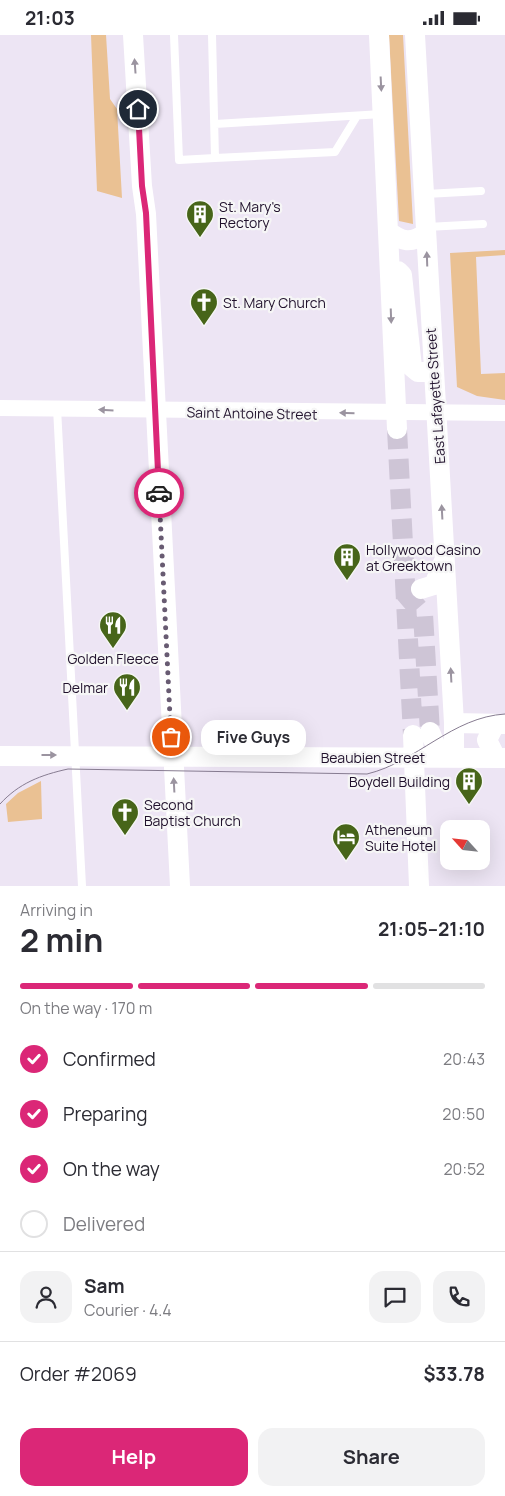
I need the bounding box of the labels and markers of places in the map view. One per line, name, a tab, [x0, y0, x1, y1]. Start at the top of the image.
pin	[117, 88, 159, 130]
place label: St. Mary's Rectory	[219, 197, 281, 232]
building icon: St. Mary's Rectory	[185, 199, 215, 238]
church icon: St. Mary Church	[189, 287, 219, 326]
place label: St. Mary Church	[223, 293, 326, 312]
place label: Hollywood Casino at Greektown	[366, 540, 481, 575]
building icon: Hollywood Casino at Greektown	[332, 542, 362, 581]
restaurant icon: Golden Fleece	[98, 610, 128, 649]
place label: Golden Fleece	[67, 649, 159, 668]
restaurant icon: Delmar	[112, 672, 142, 711]
place label: Delmar	[62, 678, 108, 697]
pin	[150, 716, 192, 758]
callout: Five Guys	[201, 719, 306, 755]
building icon: Boydell Building	[454, 766, 484, 805]
place label: Boydell Building	[349, 772, 450, 791]
place label: Second Baptist Church	[144, 795, 241, 830]
church icon: Second Baptist Church	[110, 797, 140, 836]
place label: Atheneum Suite Hotel	[365, 820, 436, 855]
hotel icon: Atheneum Suite Hotel	[331, 822, 361, 861]

